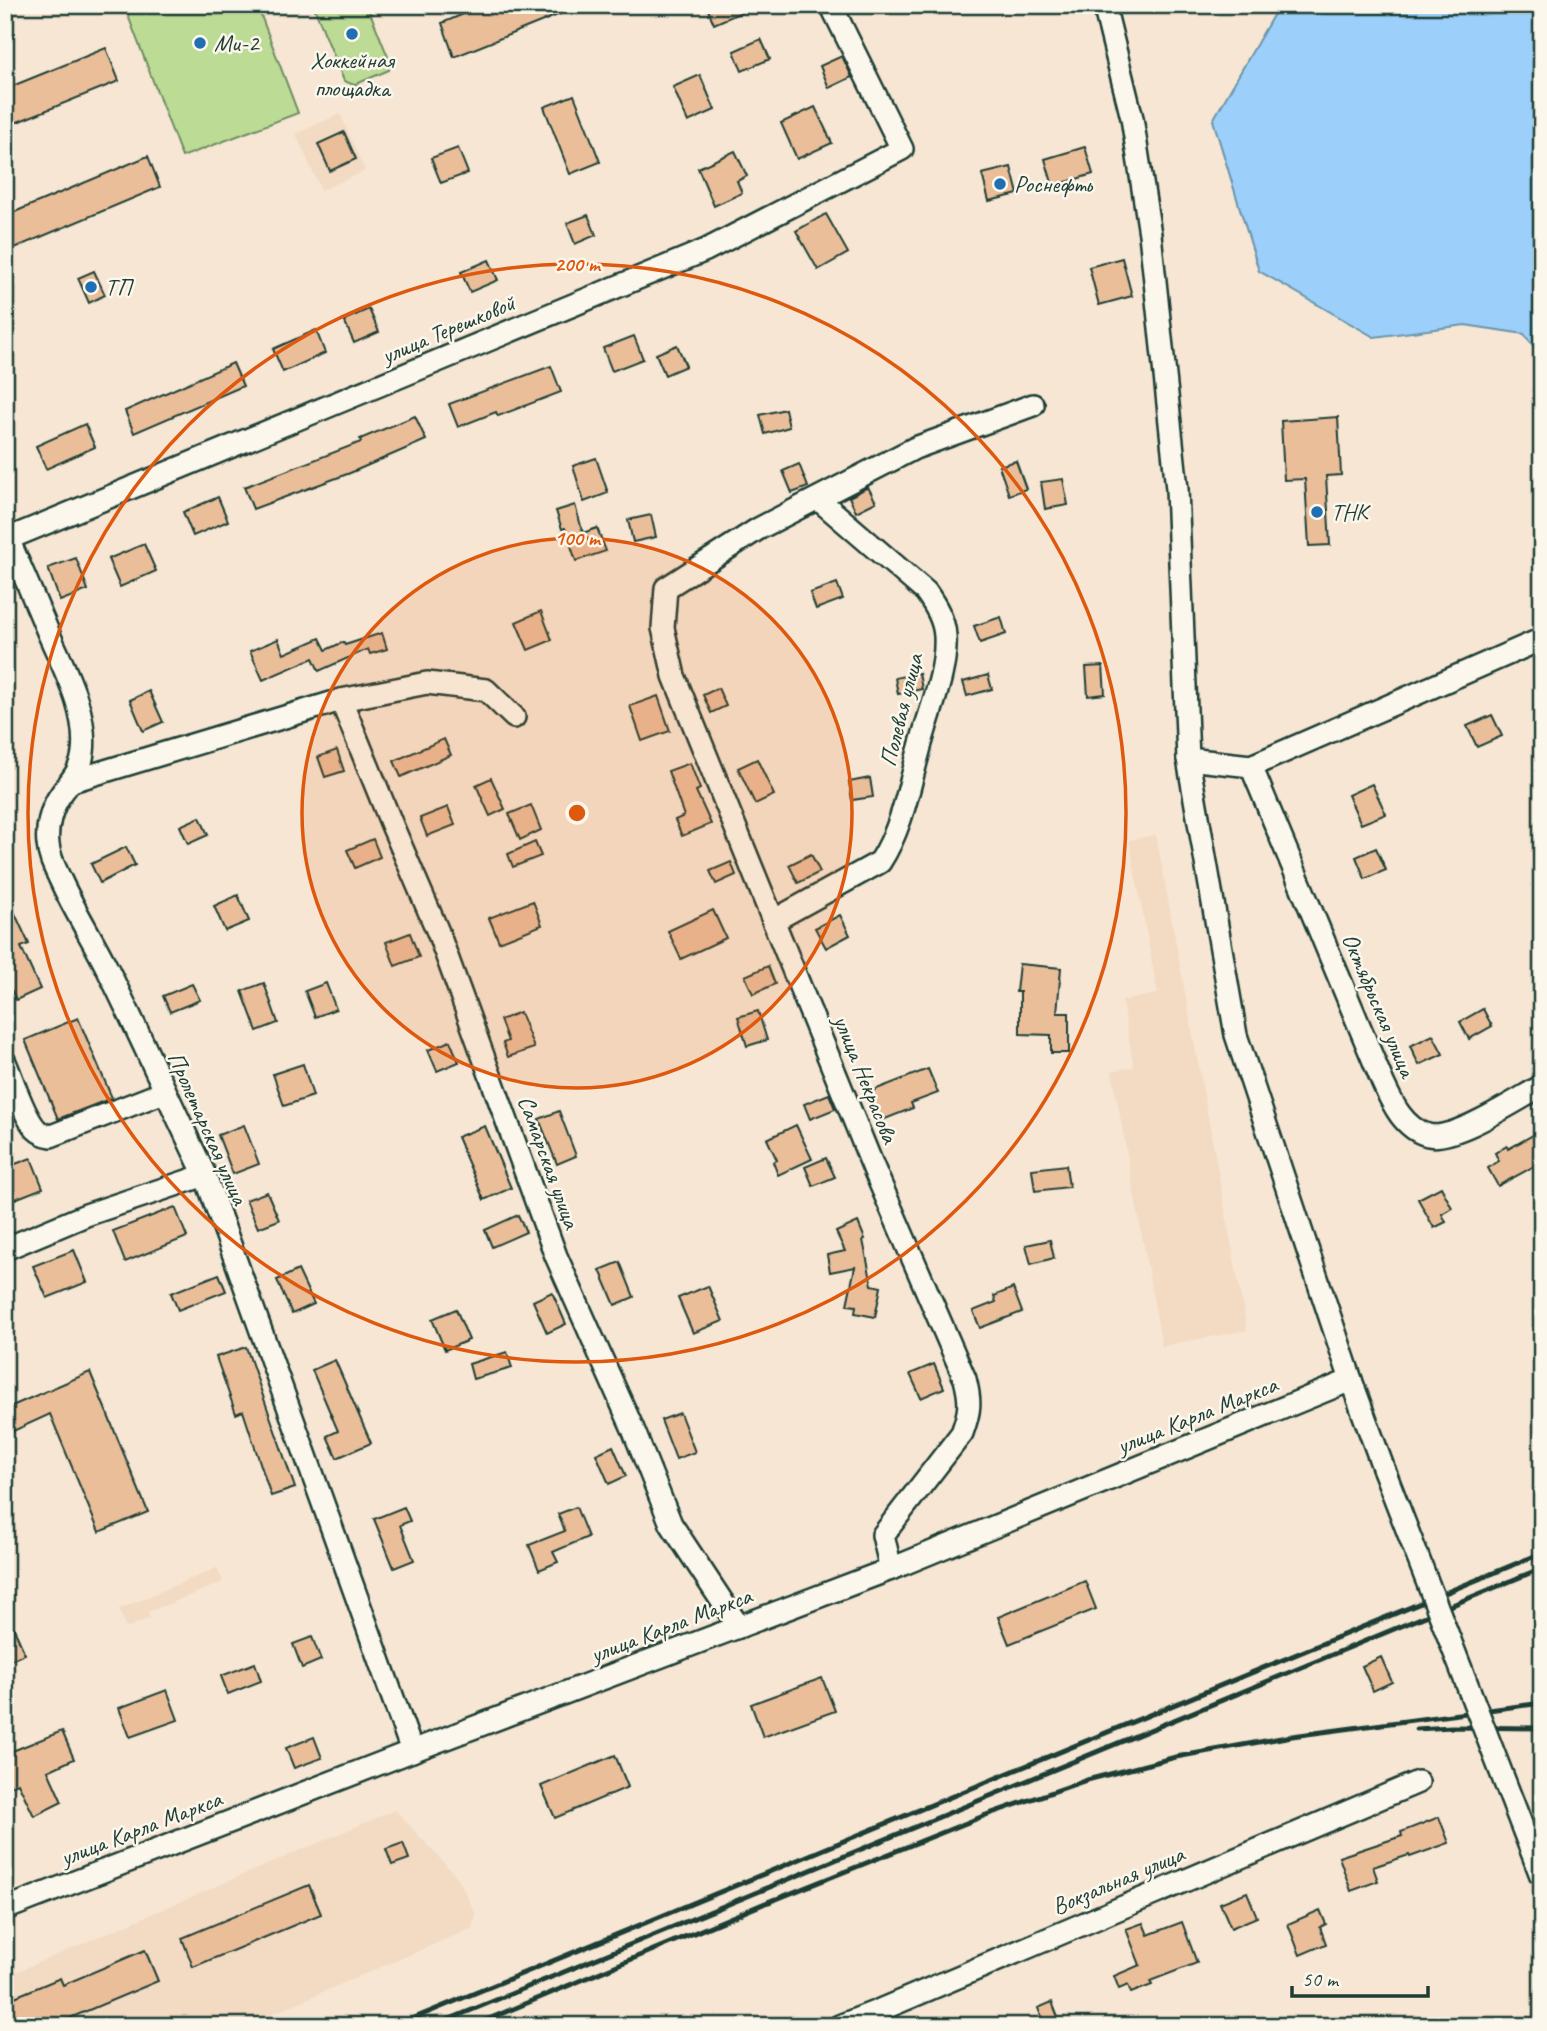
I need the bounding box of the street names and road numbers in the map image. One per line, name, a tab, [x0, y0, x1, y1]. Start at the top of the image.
street label: улица Терешковой	[375, 287, 521, 371]
street label: Полевая улица	[873, 649, 930, 769]
street label: Октябрьская улица	[1335, 929, 1424, 1083]
street label: улица Некрасова	[826, 1009, 906, 1149]
street label: Пролетарская улица	[161, 1047, 256, 1210]
street label: Самарская улица	[511, 1091, 587, 1234]
street label: улица Карла Маркса	[1111, 1369, 1283, 1462]
street label: улица Карла Маркса	[584, 1580, 757, 1670]
street label: улица Карла Маркса	[54, 1783, 227, 1873]
street label: Вокзальная улица	[1047, 1838, 1190, 1921]

